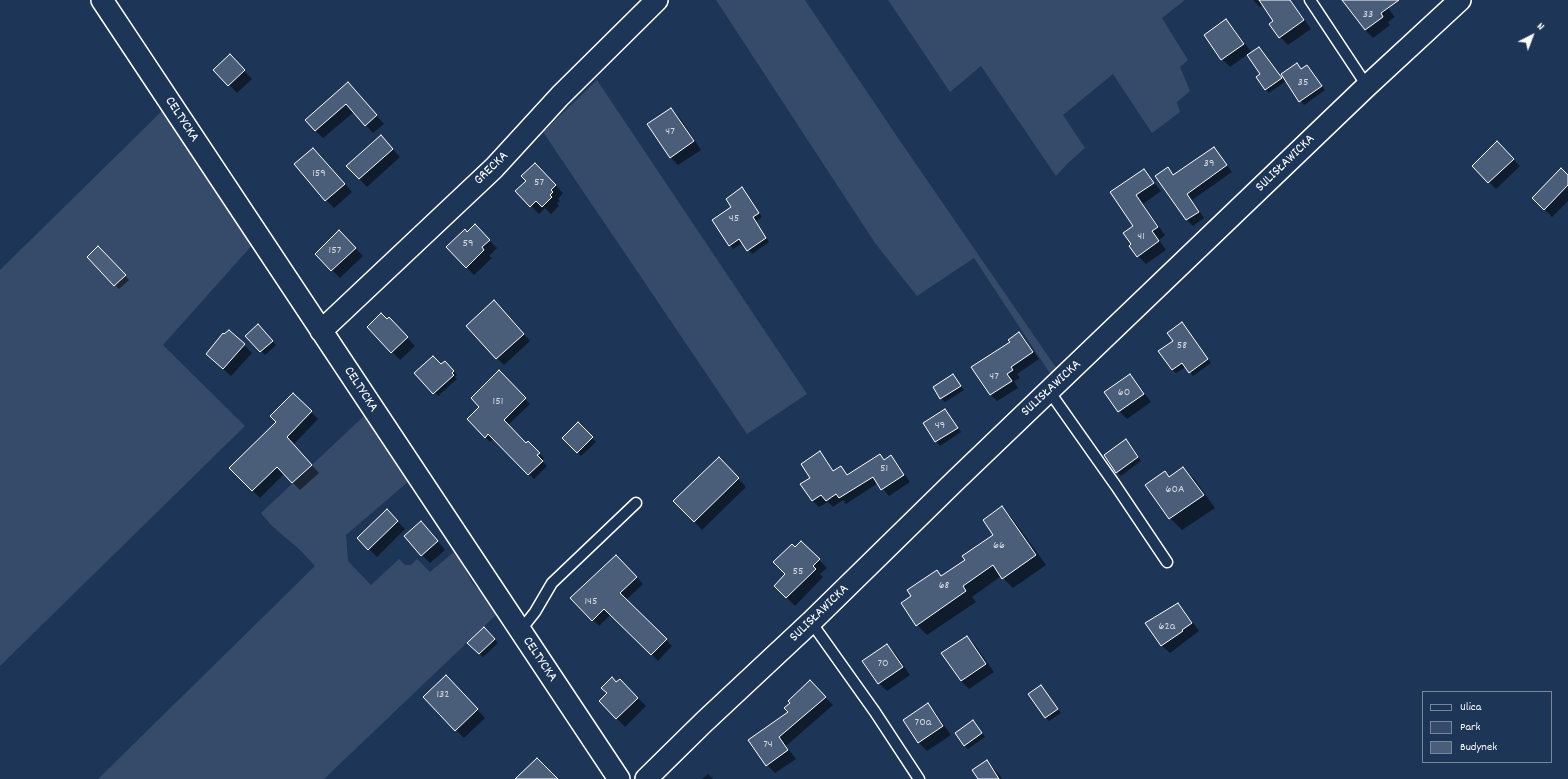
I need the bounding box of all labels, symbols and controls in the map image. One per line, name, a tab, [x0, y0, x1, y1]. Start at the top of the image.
house number: 33	[1363, 8, 1373, 22]
north arrow	[1512, 16, 1552, 56]
text: N	[1533, 19, 1547, 35]
house number: 35	[1298, 76, 1308, 90]
street label: CELTYCKA	[160, 94, 202, 146]
house number: 47	[665, 125, 675, 139]
street label: SULISŁAWICKA	[1253, 132, 1319, 196]
street label: GRECKA	[471, 149, 513, 189]
house number: 39	[1204, 157, 1214, 171]
house number: 159	[312, 167, 326, 181]
house number: 57	[534, 176, 544, 190]
house number: 45	[729, 212, 739, 226]
house number: 41	[1137, 230, 1145, 244]
house number: 59	[462, 237, 474, 251]
house number: 157	[329, 244, 341, 258]
house number: 58	[1177, 339, 1187, 353]
street label: SULISŁAWICKA	[1018, 357, 1086, 421]
street label: CELTYCKA	[339, 364, 381, 416]
house number: 47	[989, 370, 999, 384]
house number: 60	[1118, 386, 1130, 400]
house number: 151	[493, 395, 503, 409]
house number: 49	[935, 419, 945, 433]
house number: 51	[880, 462, 888, 476]
house number: 60A	[1166, 483, 1184, 497]
house number: 66	[993, 539, 1005, 553]
house number: 55	[792, 565, 804, 579]
house number: 68	[939, 579, 949, 593]
street label: SULISŁAWICKA	[787, 582, 853, 646]
house number: 145	[584, 595, 598, 609]
house number: 62a	[1159, 620, 1175, 634]
street label: CELTYCKA	[518, 634, 560, 686]
house number: 70	[877, 657, 889, 671]
house number: 132	[436, 688, 450, 702]
legend	[1422, 691, 1552, 763]
text: Ulica	[1460, 699, 1481, 716]
house number: 70a	[915, 716, 931, 730]
text: Park	[1460, 719, 1480, 736]
house number: 74	[763, 738, 773, 752]
text: Budynek	[1460, 739, 1497, 756]

